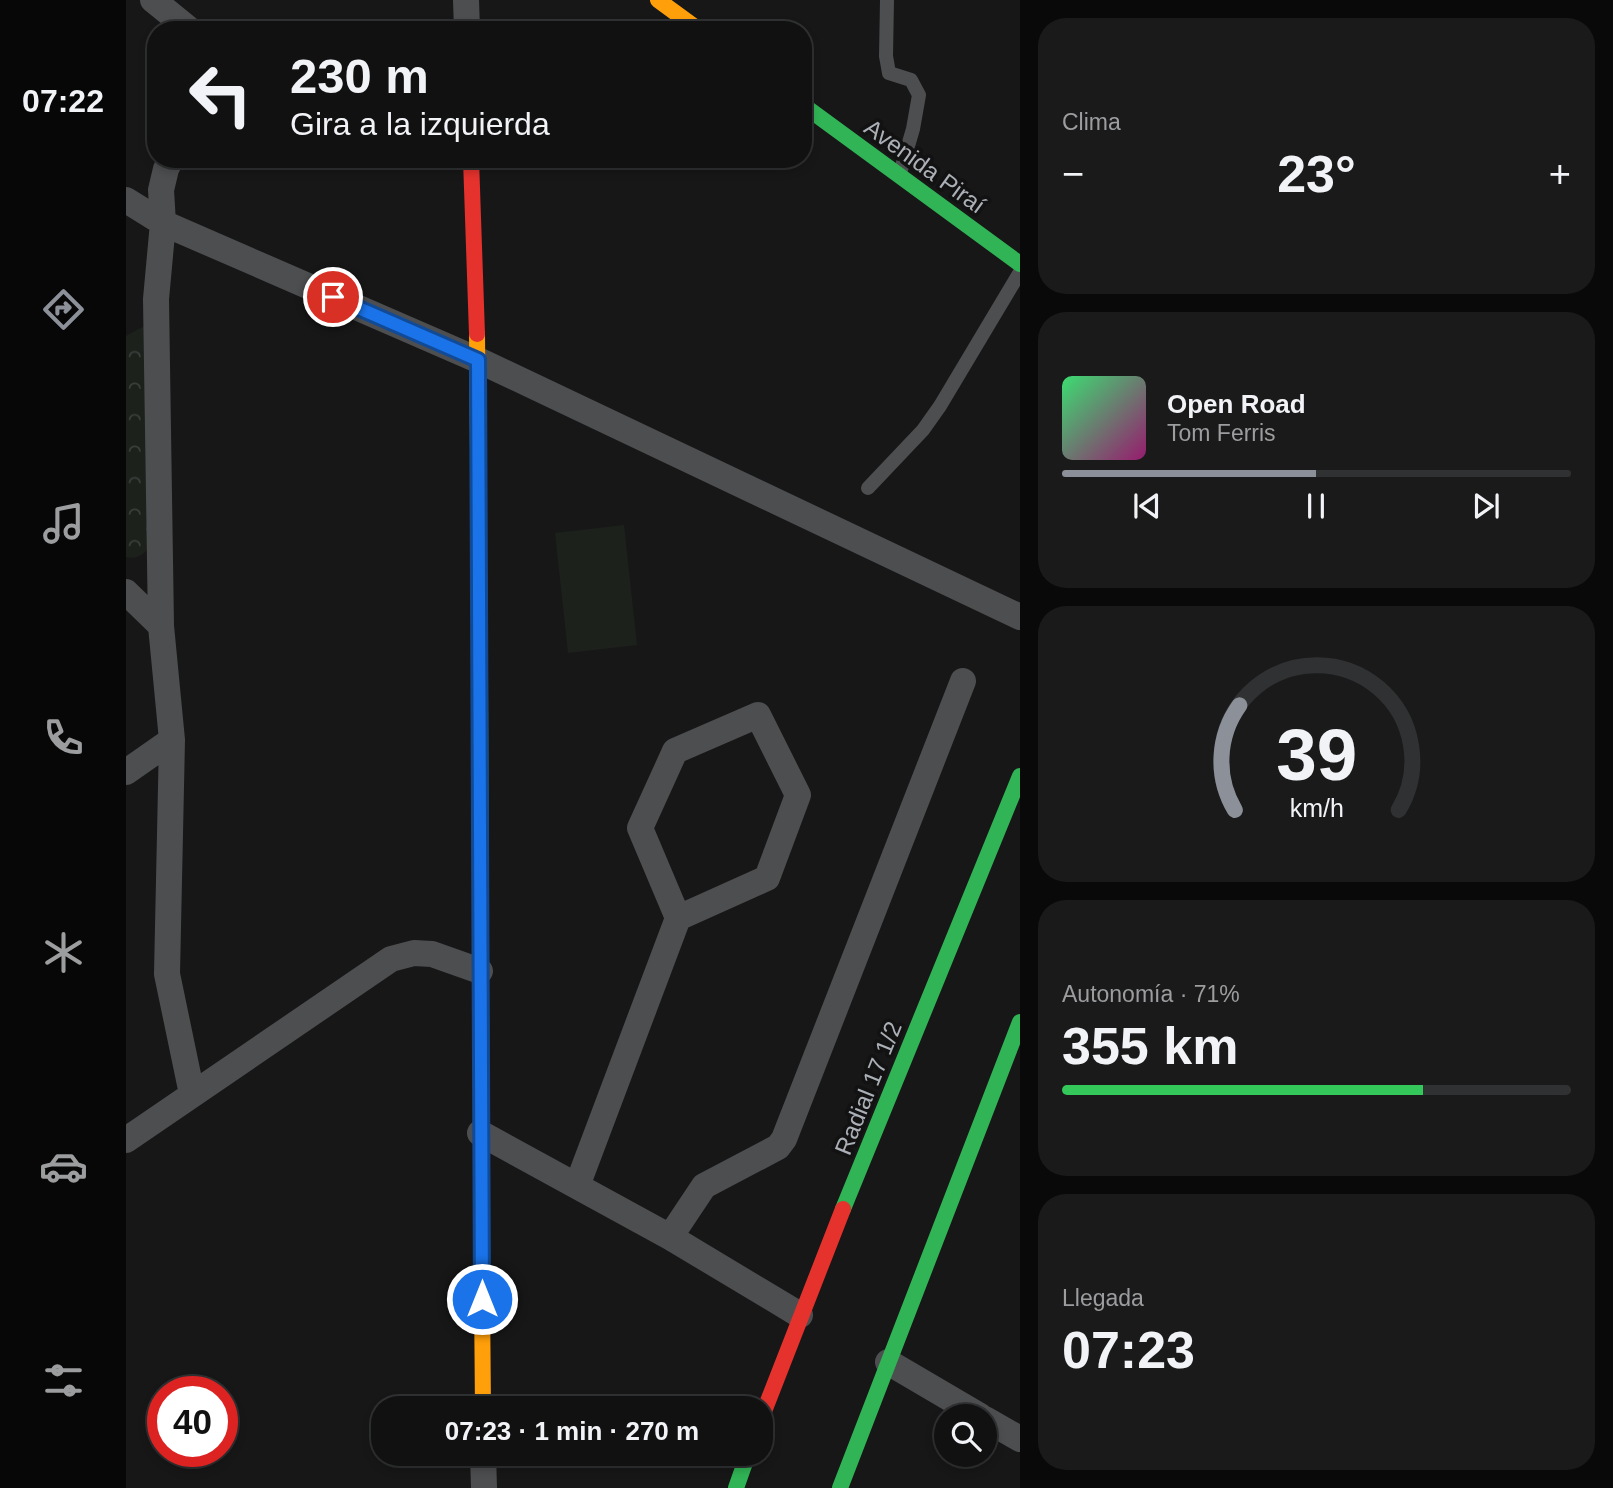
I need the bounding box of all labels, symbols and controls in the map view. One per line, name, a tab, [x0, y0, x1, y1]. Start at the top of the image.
icon: left	[175, 49, 266, 140]
text: 230 m	[290, 49, 429, 103]
text: 07:22	[22, 83, 104, 119]
text: Gira a la izquierda	[290, 106, 550, 142]
text: Clima	[1062, 109, 1121, 135]
street label: Avenida Piraí	[859, 113, 991, 219]
text: 23°	[1277, 145, 1356, 203]
text: −	[1062, 153, 1084, 195]
text: +	[1549, 153, 1571, 195]
pin	[303, 267, 363, 327]
icon: arrive	[314, 278, 352, 316]
icon: directions	[39, 285, 88, 334]
text: Open Road	[1167, 389, 1306, 419]
text: Tom Ferris	[1167, 420, 1276, 446]
icon: previous	[1128, 487, 1166, 525]
icon: pause	[1297, 487, 1335, 525]
icon: next	[1467, 487, 1505, 525]
icon: music	[39, 499, 88, 548]
icon: phone	[39, 713, 88, 762]
text: 39	[1276, 714, 1357, 795]
text: km/h	[1289, 794, 1344, 822]
icon: climate	[39, 928, 88, 977]
text: Autonomía · 71%	[1062, 981, 1240, 1007]
street label: Radial 17 1/2	[829, 1017, 907, 1159]
text: 355 km	[1062, 1017, 1238, 1075]
icon: car	[39, 1142, 88, 1191]
position arrow	[445, 1262, 519, 1336]
text: Llegada	[1062, 1285, 1144, 1311]
text: 07:23	[1062, 1321, 1195, 1379]
icon: filters	[39, 1356, 88, 1405]
speed limit sign: 40	[147, 1376, 238, 1467]
map controls	[934, 1404, 997, 1467]
button: search	[934, 1404, 997, 1467]
text: 07:23 · 1 min · 270 m	[445, 1416, 699, 1446]

